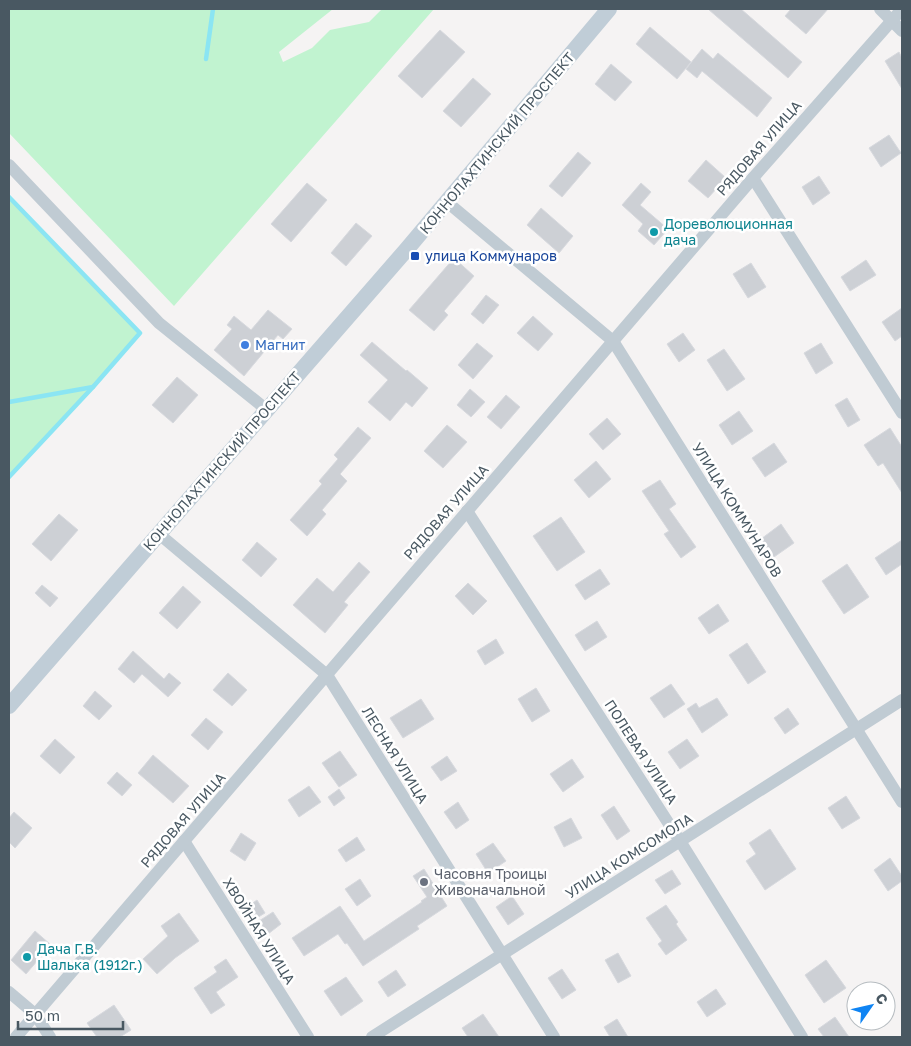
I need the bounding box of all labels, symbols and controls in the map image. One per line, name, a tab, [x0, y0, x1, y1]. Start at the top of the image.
street label: КОННОЛАХТИНСКИЙ ПРОСПЕКТ	[416, 48, 578, 237]
street label: РЯДОВАЯ УЛИЦА	[713, 96, 805, 199]
place label: Дореволюционная дача	[664, 215, 793, 248]
marker: Дореволюционная дача	[648, 226, 660, 238]
place label: улица Коммунаров	[425, 247, 557, 264]
marker: улица Коммунаров	[409, 250, 421, 262]
place label: Магнит	[255, 336, 305, 353]
marker: Магнит	[239, 339, 251, 351]
street label: КОННОЛАХТИНСКИЙ ПРОСПЕКТ	[139, 367, 304, 554]
street label: УЛИЦА КОММУНАРОВ	[689, 439, 786, 580]
street label: РЯДОВАЯ УЛИЦА	[400, 460, 492, 563]
street label: ПОЛЕВАЯ УЛИЦА	[601, 696, 682, 807]
street label: ЛЕСНАЯ УЛИЦА	[359, 703, 432, 807]
street label: РЯДОВАЯ УЛИЦА	[137, 768, 229, 871]
street label: УЛИЦА КОМСОМОЛА	[562, 809, 696, 902]
place label: Часовня Троицы Живоначальной	[434, 865, 547, 898]
street label: ХВОЙНАЯ УЛИЦА	[220, 874, 299, 988]
marker: Часовня Троицы Живоначальной	[418, 876, 430, 888]
place label: Дача Г.В. Шалька (1912г.)	[37, 940, 143, 973]
marker: Дача Г.В. Шалька (1912г.)	[21, 951, 33, 963]
north arrow	[846, 981, 896, 1031]
text: С	[872, 990, 892, 1007]
scale bar	[18, 998, 122, 1030]
text: 50 m	[25, 1006, 60, 1024]

